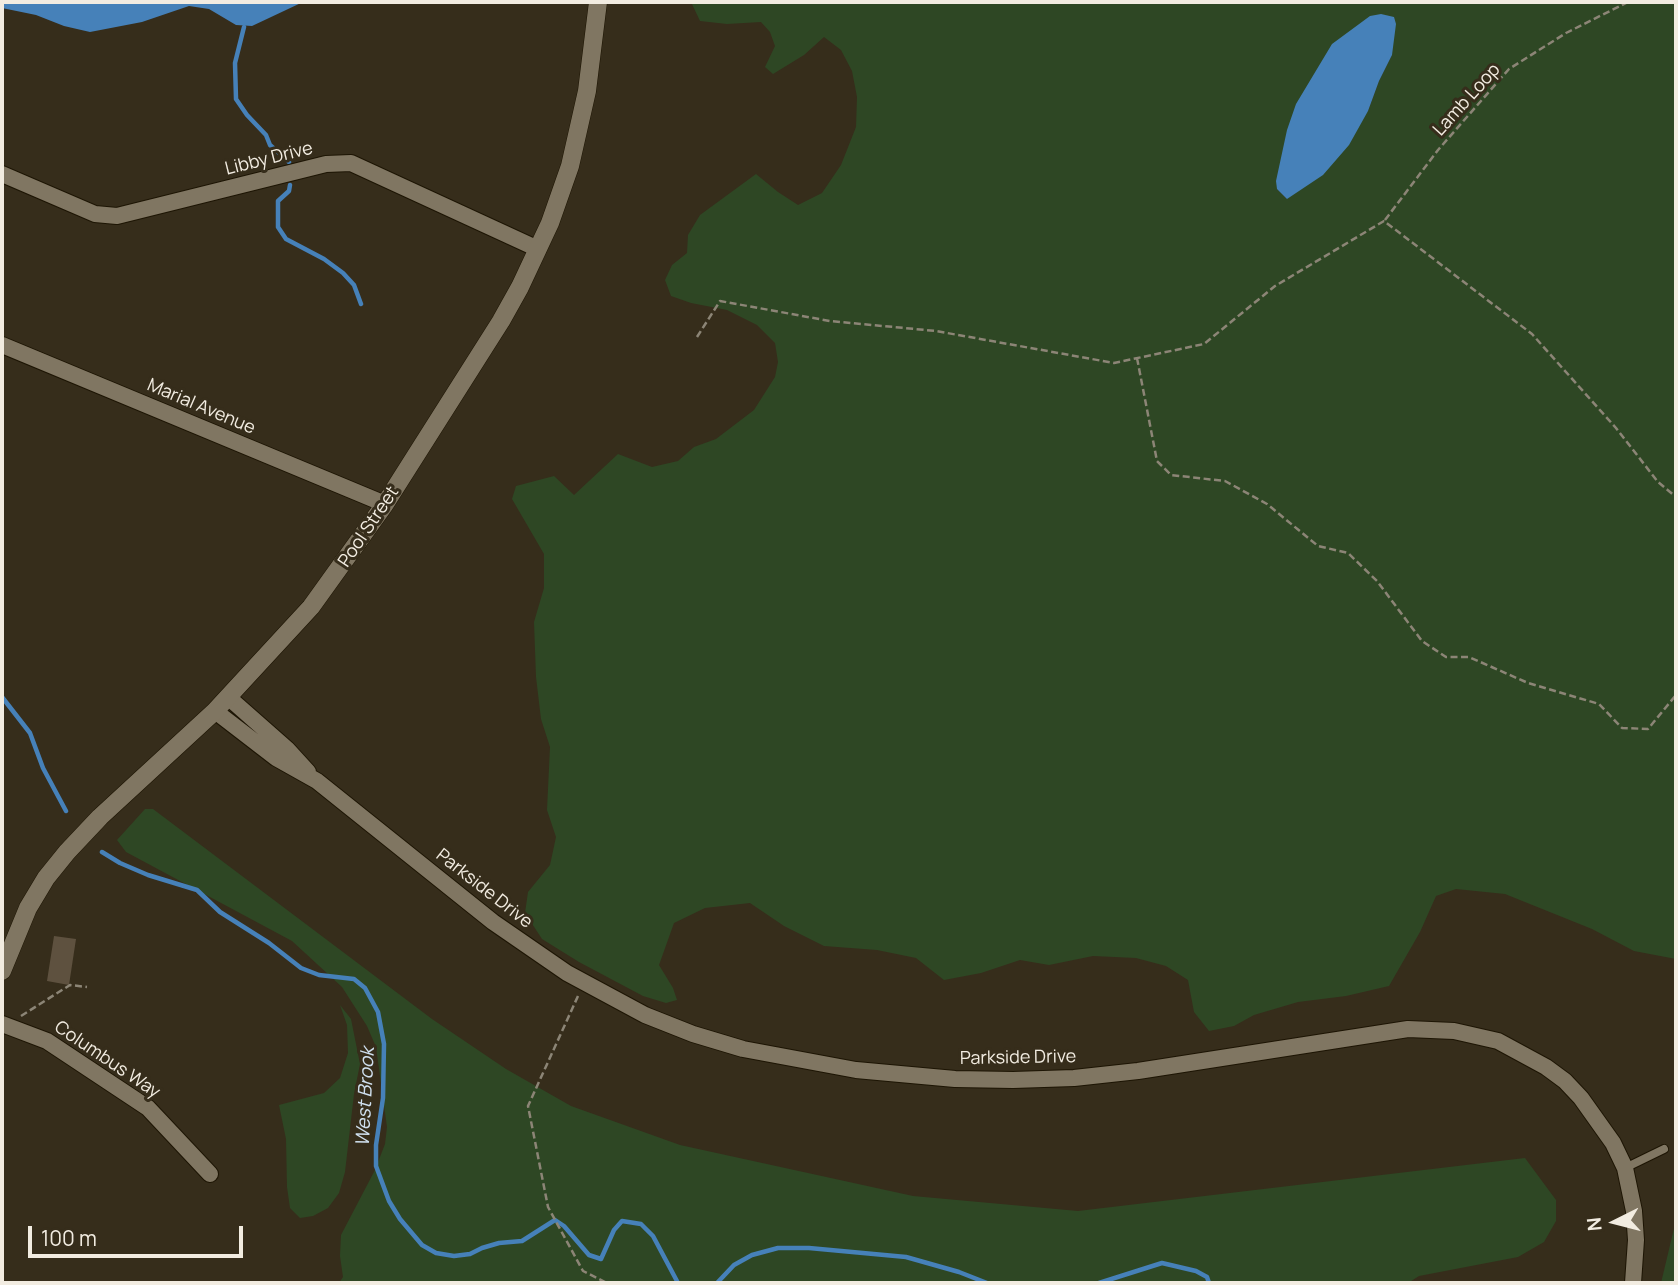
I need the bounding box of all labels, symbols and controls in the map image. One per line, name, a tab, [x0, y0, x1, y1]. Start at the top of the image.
street label: Lamb Loop	[1429, 59, 1505, 141]
street label: Libby Drive	[223, 138, 315, 180]
street label: Marial Avenue	[144, 375, 258, 439]
street label: Pool Street	[334, 483, 404, 571]
street label: Parkside Drive	[432, 845, 536, 933]
street label: Columbus Way	[50, 1017, 164, 1103]
street label: Parkside Drive	[960, 1046, 1076, 1070]
water label: West Brook	[352, 1047, 380, 1147]
north arrow	[1580, 1187, 1650, 1257]
scale bar	[32, 1212, 247, 1256]
text: N	[1580, 1216, 1608, 1232]
text: 100 m	[41, 1224, 97, 1252]

